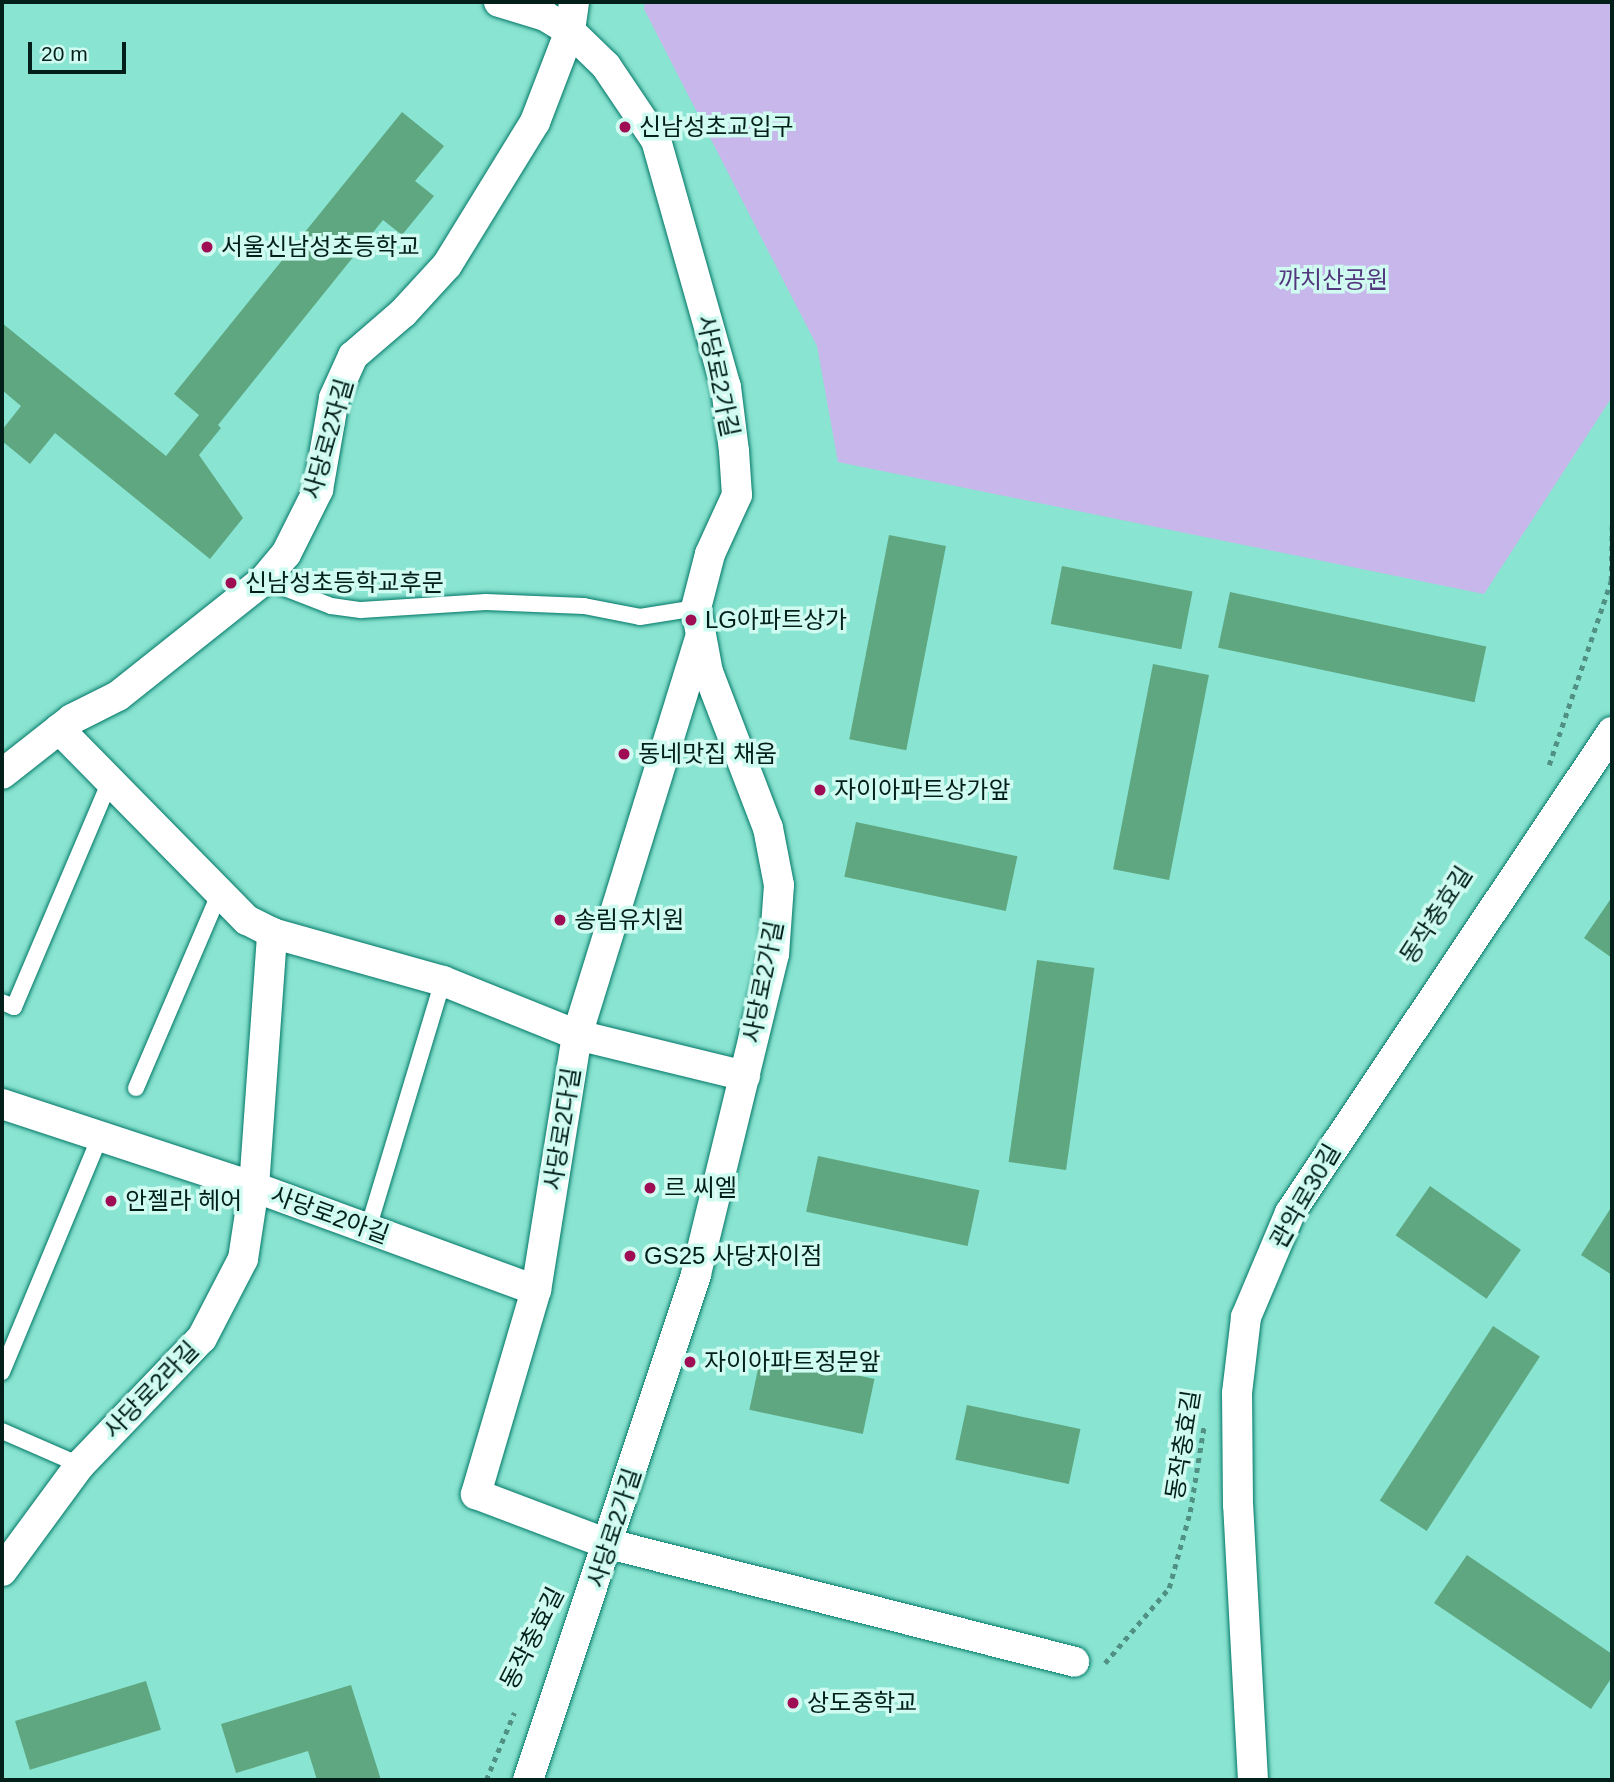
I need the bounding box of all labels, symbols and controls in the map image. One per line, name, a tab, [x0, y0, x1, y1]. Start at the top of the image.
scale bar	[32, 28, 130, 72]
text: 20 m	[41, 42, 88, 65]
place label: 신남성초교입구	[639, 113, 794, 141]
marker: 신남성초교입구	[617, 119, 633, 135]
place label: 서울신남성초등학교	[221, 233, 420, 261]
marker: 서울신남성초등학교	[199, 239, 215, 255]
park label: 까치산공원	[1278, 266, 1388, 294]
street label: 사당로2가길	[691, 312, 745, 440]
street label: 사당로2자길	[297, 376, 359, 502]
place label: 신남성초등학교후문	[245, 569, 444, 597]
marker: 신남성초등학교후문	[223, 575, 239, 591]
place label: LG아파트상가	[705, 606, 847, 634]
marker: LG아파트상가	[683, 612, 699, 628]
place label: 동네맛집 채움	[638, 740, 777, 768]
marker: 동네맛집 채움	[616, 746, 632, 762]
place label: 자이아파트상가앞	[834, 776, 1011, 804]
marker: 자이아파트상가앞	[812, 782, 828, 798]
street label: 동작충효길	[1394, 861, 1478, 969]
place label: 송림유치원	[574, 906, 684, 934]
marker: 송림유치원	[552, 912, 568, 928]
street label: 사당로2가길	[737, 919, 789, 1045]
street label: 사당로2다길	[538, 1066, 586, 1192]
street label: 관악로30길	[1264, 1139, 1346, 1253]
place label: 르 씨엘	[664, 1174, 737, 1202]
street label: 사당로2아길	[267, 1180, 393, 1250]
marker: 르 씨엘	[642, 1180, 658, 1196]
place label: 안젤라 헤어	[125, 1187, 242, 1215]
marker: 안젤라 헤어	[103, 1193, 119, 1209]
place label: GS25 사당자이점	[644, 1242, 822, 1270]
marker: GS25 사당자이점	[622, 1248, 638, 1264]
street label: 사당로2라길	[98, 1335, 204, 1445]
place label: 자이아파트정문앞	[704, 1348, 881, 1376]
marker: 자이아파트정문앞	[682, 1354, 698, 1370]
street label: 동작충효길	[1160, 1388, 1206, 1502]
street label: 사당로2가길	[581, 1465, 647, 1591]
street label: 동작충효길	[494, 1582, 570, 1694]
place label: 상도중학교	[807, 1689, 917, 1717]
marker: 상도중학교	[785, 1695, 801, 1711]

